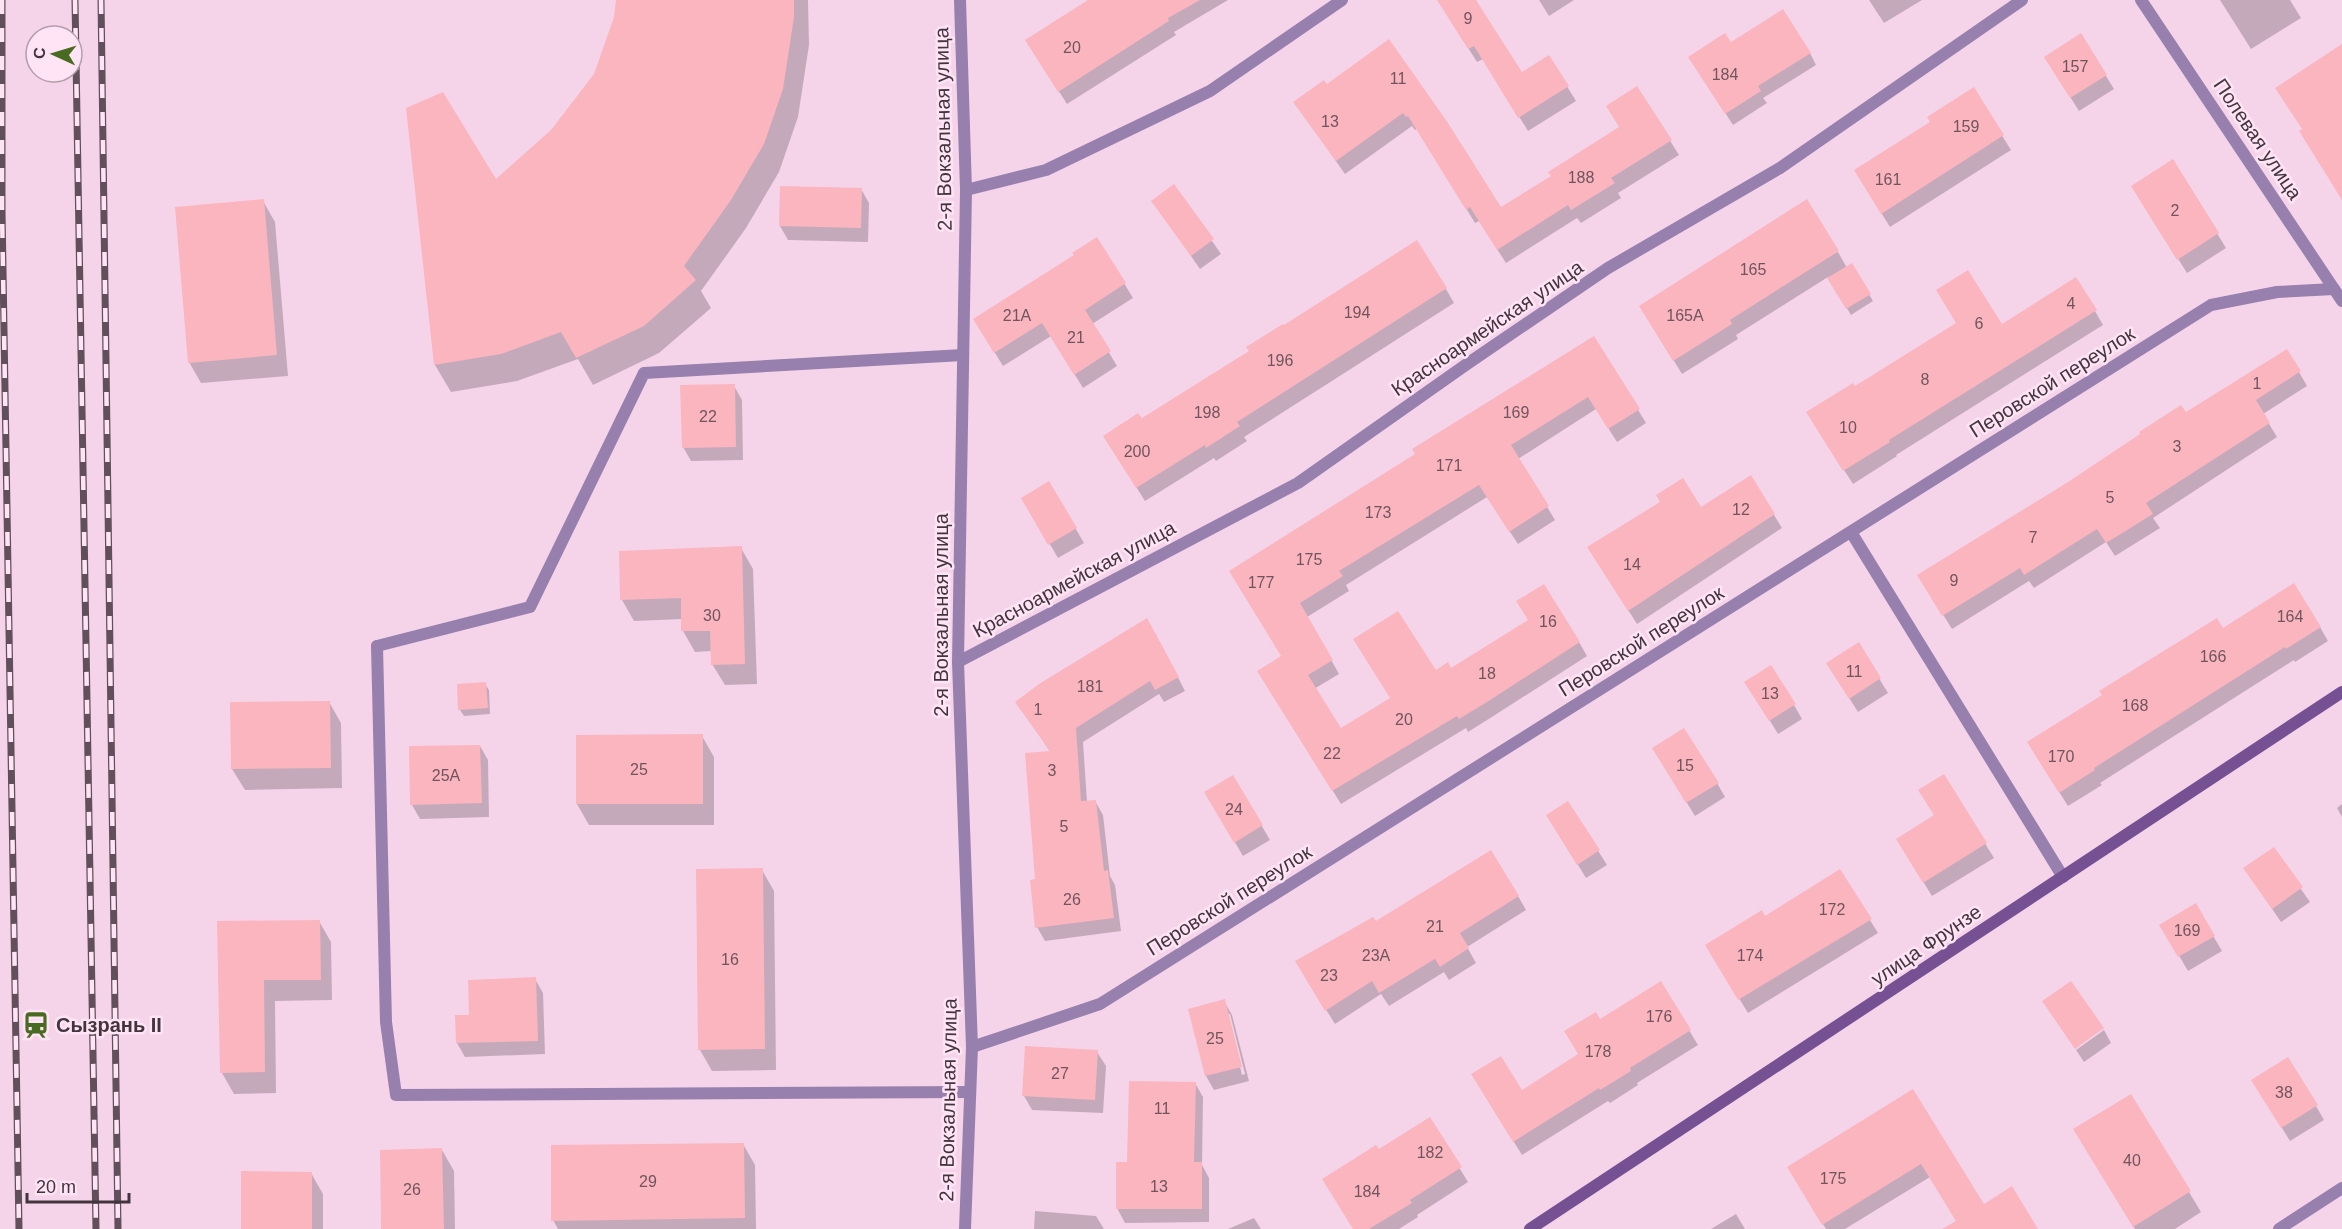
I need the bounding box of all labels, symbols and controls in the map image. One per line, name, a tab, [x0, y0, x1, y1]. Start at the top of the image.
house number: 9	[1464, 10, 1473, 27]
north arrow	[24, 24, 84, 84]
street label: 2-я Вокзальная улица	[930, 26, 956, 231]
house number: 20	[1063, 39, 1081, 56]
text: С	[31, 46, 48, 59]
house number: 157	[2062, 58, 2088, 75]
house number: 184	[1712, 66, 1738, 83]
house number: 11	[1390, 70, 1406, 87]
street label: Полевая улица	[2210, 75, 2307, 204]
house number: 13	[1321, 113, 1339, 130]
house number: 159	[1953, 118, 1979, 135]
house number: 188	[1568, 169, 1594, 186]
house number: 161	[1875, 171, 1901, 188]
house number: 2	[2171, 202, 2180, 219]
street label: Красноармейская улица	[1387, 255, 1588, 400]
house number: 165	[1740, 261, 1766, 278]
house number: 4	[2067, 295, 2076, 312]
house number: 194	[1344, 304, 1370, 321]
house number: 21А	[1003, 307, 1032, 324]
house number: 165А	[1666, 307, 1704, 324]
house number: 6	[1975, 315, 1984, 332]
street label: Перовской переулок	[1965, 322, 2139, 442]
house number: 21	[1067, 329, 1085, 346]
house number: 196	[1267, 352, 1293, 369]
house number: 8	[1921, 371, 1930, 388]
house number: 1	[2253, 375, 2262, 392]
house number: 198	[1194, 404, 1220, 421]
house number: 169	[1503, 404, 1529, 421]
house number: 22	[699, 408, 717, 425]
house number: 10	[1839, 419, 1857, 436]
house number: 3	[2173, 438, 2182, 455]
house number: 200	[1124, 443, 1150, 460]
house number: 171	[1436, 457, 1462, 474]
house number: 5	[2106, 489, 2115, 506]
house number: 12	[1732, 501, 1750, 518]
house number: 173	[1365, 504, 1391, 521]
street label: 2-я Вокзальная улица	[930, 512, 952, 717]
street label: Красноармейская улица	[969, 516, 1180, 642]
house number: 7	[2029, 529, 2038, 546]
house number: 175	[1296, 551, 1322, 568]
house number: 14	[1623, 556, 1641, 573]
house number: 9	[1950, 572, 1959, 589]
house number: 177	[1248, 574, 1274, 591]
street label: Перовской переулок	[1554, 581, 1728, 701]
house number: 30	[703, 607, 721, 624]
house number: 164	[2277, 608, 2303, 625]
house number: 16	[1539, 613, 1557, 630]
house number: 166	[2200, 648, 2226, 665]
house number: 11	[1846, 663, 1862, 680]
house number: 18	[1478, 665, 1496, 682]
house number: 181	[1077, 678, 1103, 695]
house number: 13	[1761, 685, 1779, 702]
house number: 168	[2122, 697, 2148, 714]
house number: 1	[1034, 701, 1043, 718]
house number: 20	[1395, 711, 1413, 728]
house number: 22	[1323, 745, 1341, 762]
house number: 170	[2048, 748, 2074, 765]
house number: 15	[1676, 757, 1694, 774]
house number: 25	[630, 761, 648, 778]
house number: 3	[1048, 762, 1057, 779]
house number: 25А	[432, 767, 461, 784]
house number: 24	[1225, 801, 1243, 818]
house number: 5	[1060, 818, 1069, 835]
street label: Перовской переулок	[1142, 840, 1316, 960]
house number: 26	[1063, 891, 1081, 908]
street label: улица Фрунзе	[1867, 900, 1985, 990]
house number: 172	[1819, 901, 1845, 918]
house number: 21	[1426, 918, 1444, 935]
house number: 169	[2174, 922, 2200, 939]
house number: 23А	[1362, 947, 1391, 964]
house number: 174	[1737, 947, 1763, 964]
house number: 16	[721, 951, 739, 968]
house number: 23	[1320, 967, 1338, 984]
street label: 2-я Вокзальная улица	[935, 997, 961, 1202]
house number: 176	[1646, 1008, 1672, 1025]
station icon: Сызрань II	[21, 1010, 51, 1040]
place label: Сызрань II	[56, 1014, 162, 1036]
house number: 25	[1206, 1030, 1224, 1047]
house number: 178	[1585, 1043, 1611, 1060]
house number: 27	[1051, 1065, 1069, 1082]
house number: 38	[2275, 1084, 2293, 1101]
house number: 11	[1154, 1100, 1170, 1117]
house number: 182	[1417, 1144, 1443, 1161]
house number: 40	[2123, 1152, 2141, 1169]
scale bar	[27, 1166, 129, 1204]
house number: 175	[1820, 1170, 1846, 1187]
house number: 29	[639, 1173, 657, 1190]
text: 20 m	[36, 1177, 76, 1197]
house number: 13	[1150, 1178, 1168, 1195]
house number: 26	[403, 1181, 421, 1198]
house number: 184	[1354, 1183, 1380, 1200]

